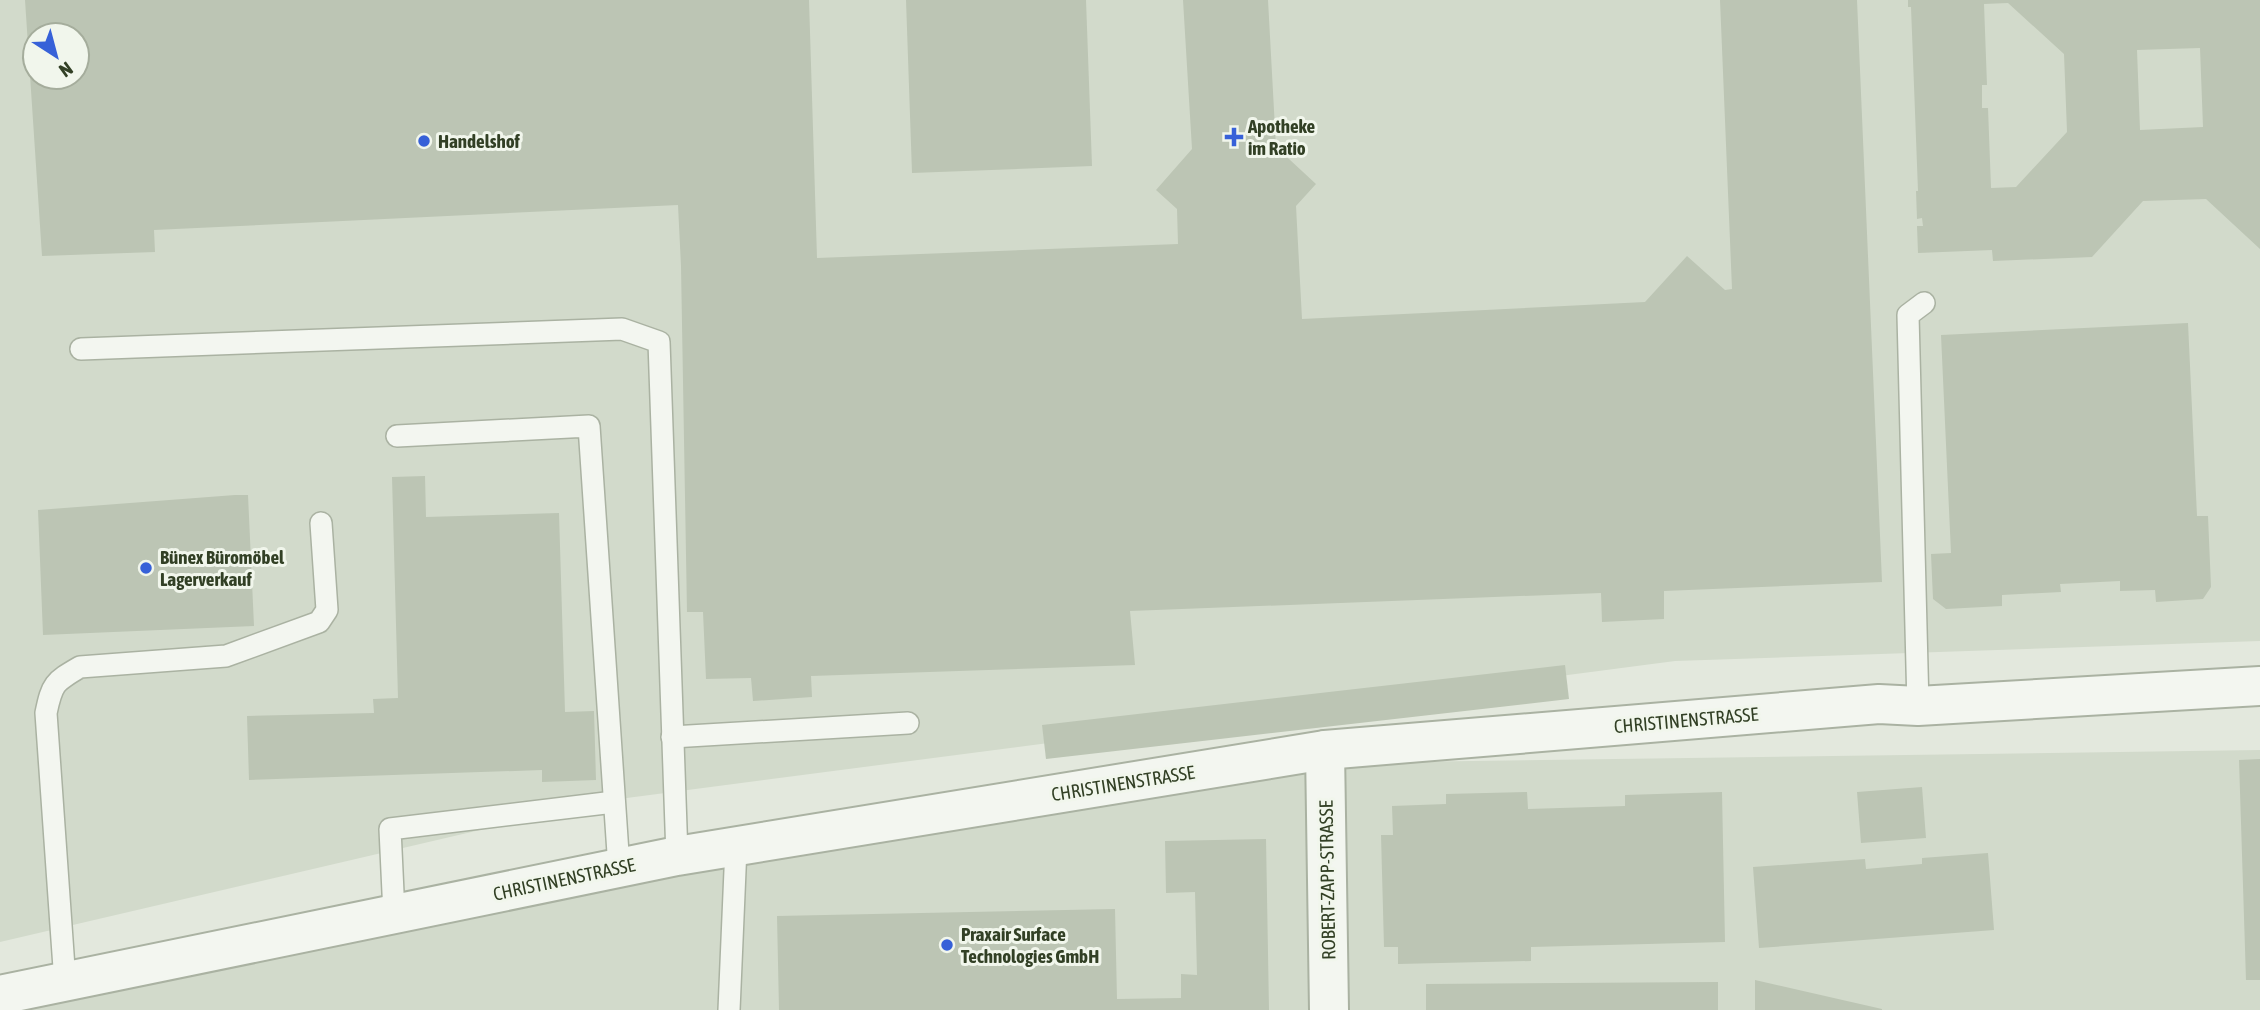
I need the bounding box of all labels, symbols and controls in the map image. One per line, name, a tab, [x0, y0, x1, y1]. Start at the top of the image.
north arrow	[21, 21, 91, 91]
text: N	[55, 58, 77, 82]
place label: Apotheke im Ratio	[1247, 115, 1316, 159]
marker: Apotheke im Ratio	[1226, 129, 1242, 145]
place label: Handelshof	[438, 130, 521, 152]
marker: Handelshof	[416, 133, 432, 149]
place label: Bünex Büromöbel Lagerverkauf	[160, 546, 285, 590]
marker: Bünex Büromöbel Lagerverkauf	[138, 560, 154, 576]
street label: CHRISTINENSTRASSE	[1613, 703, 1759, 737]
street label: CHRISTINENSTRASSE	[1050, 761, 1196, 805]
street label: ROBERT-ZAPP-STRASSE	[1315, 800, 1339, 960]
street label: CHRISTINENSTRASSE	[491, 853, 637, 905]
place label: Praxair Surface Technologies GmbH	[961, 923, 1099, 967]
marker: Praxair Surface Technologies GmbH	[939, 937, 955, 953]

